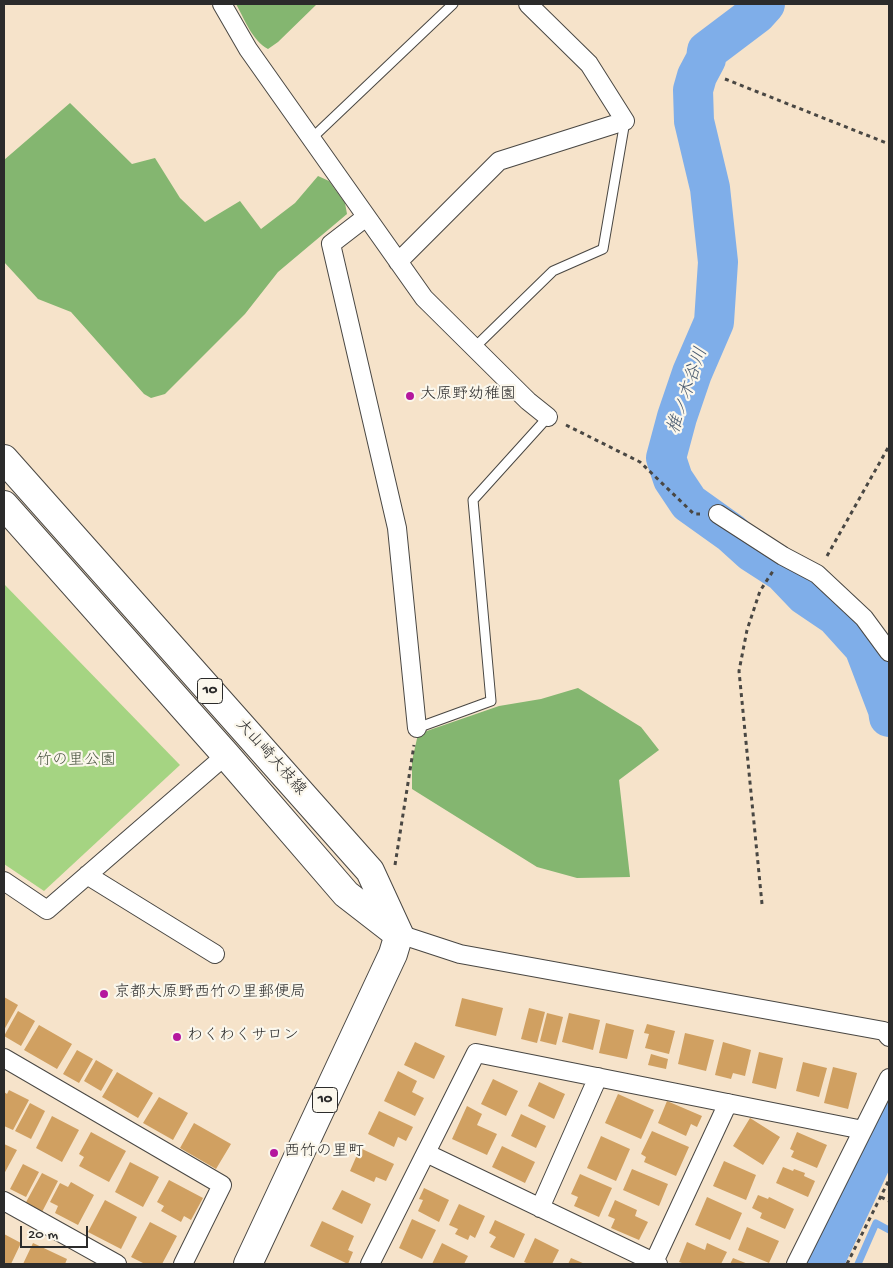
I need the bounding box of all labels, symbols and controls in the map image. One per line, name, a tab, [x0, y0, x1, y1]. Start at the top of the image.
water label: 椎ノ木谷川	[664, 345, 714, 437]
place label: 大原野幼稚園	[420, 386, 516, 406]
marker: 大原野幼稚園	[404, 390, 416, 402]
road number: 10	[198, 678, 222, 704]
street label: 大山崎大枝線	[231, 716, 309, 800]
park label: 竹の里公園	[36, 752, 116, 772]
place label: 京都大原野西竹の里郵便局	[114, 984, 306, 1004]
marker: 京都大原野西竹の里郵便局	[98, 988, 110, 1000]
place label: わくわくサロン	[187, 1027, 299, 1047]
marker: わくわくサロン	[171, 1031, 183, 1043]
road number: 10	[312, 1088, 338, 1112]
place label: 西竹の里町	[284, 1143, 364, 1163]
marker: 西竹の里町	[268, 1147, 280, 1159]
scale bar	[22, 1216, 90, 1248]
text: 20 m	[28, 1226, 58, 1244]

